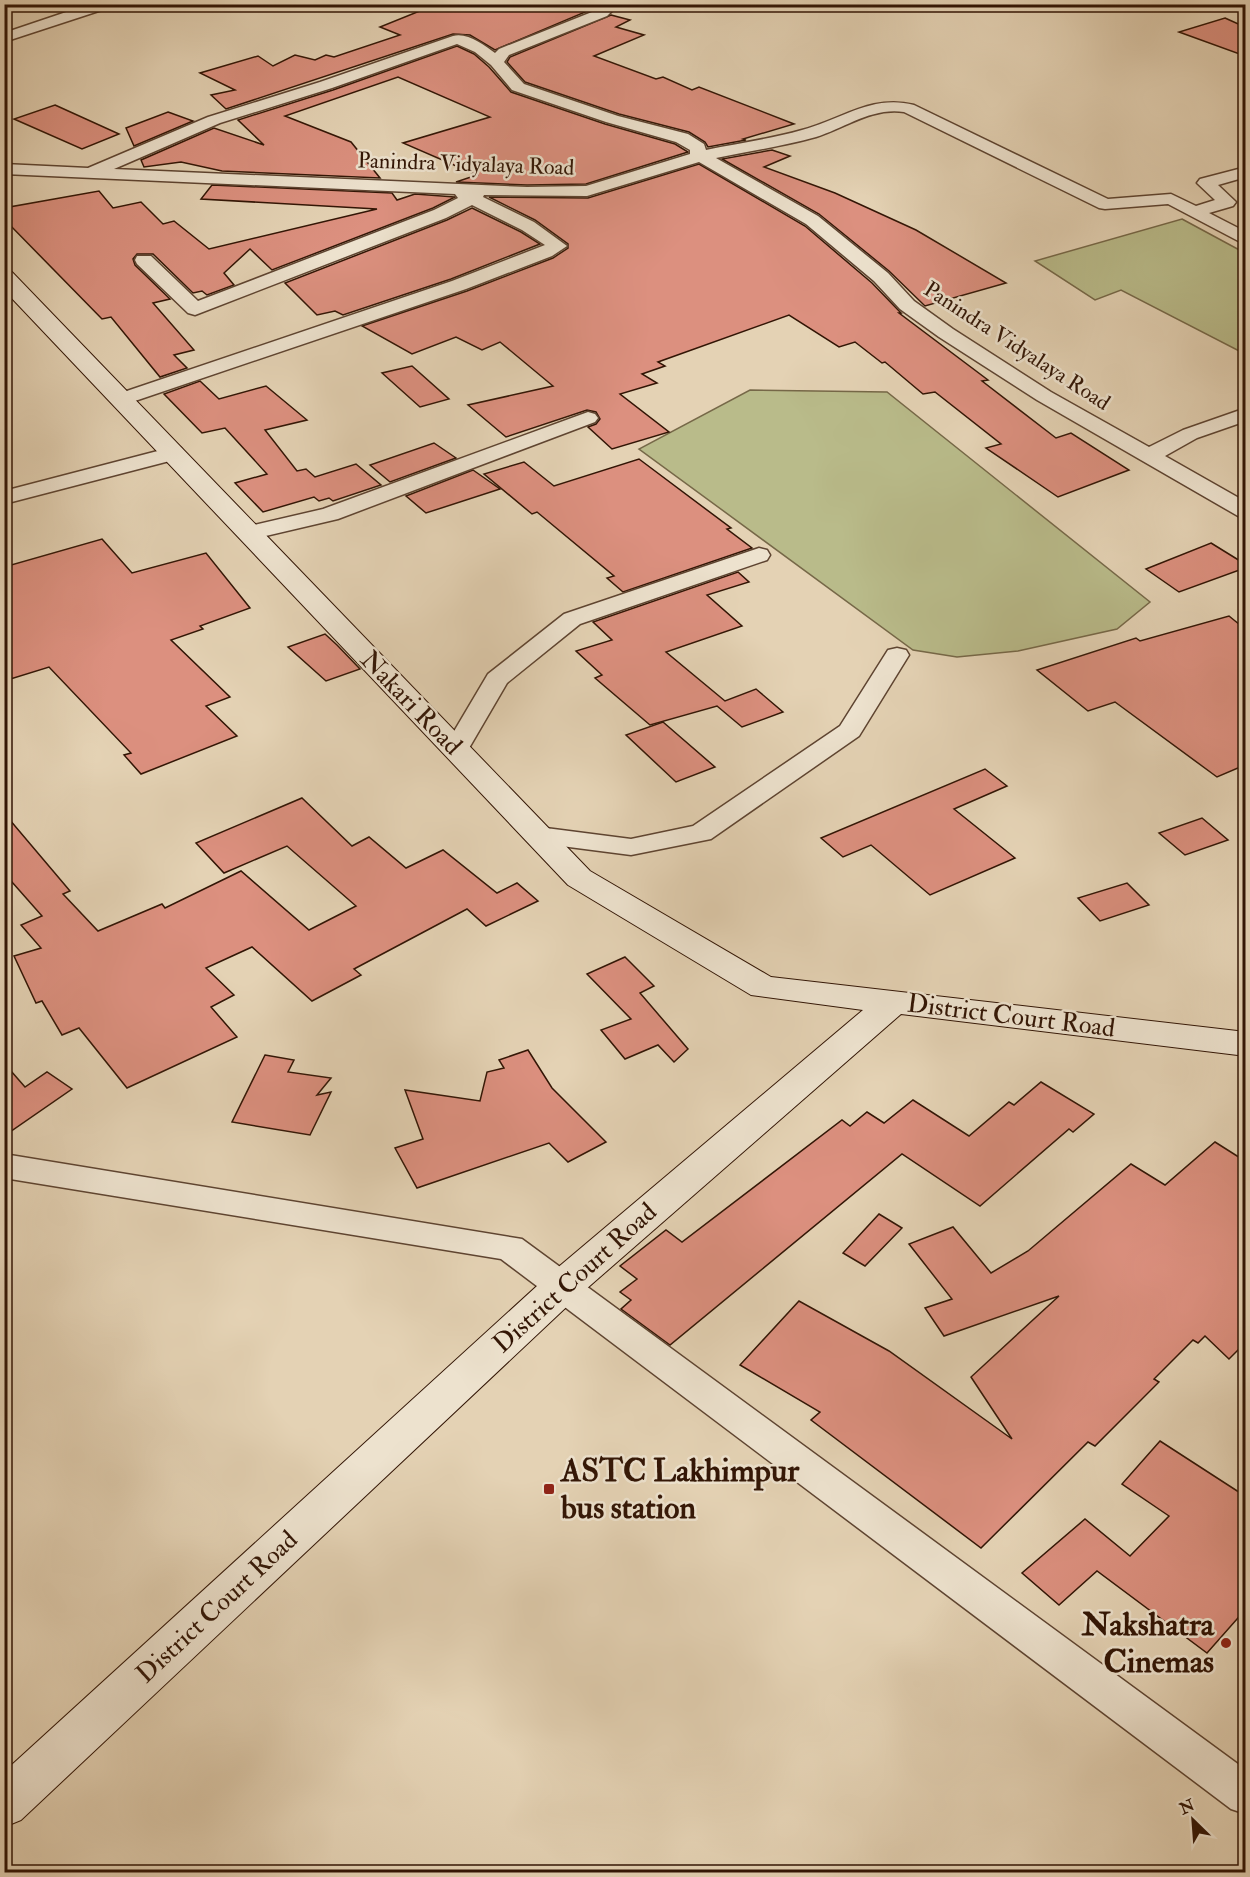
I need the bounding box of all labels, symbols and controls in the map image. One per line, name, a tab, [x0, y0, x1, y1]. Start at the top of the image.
street label: Panindra Vidyalaya Road	[357, 146, 575, 182]
street label: Panindra Vidyalaya Road	[918, 275, 1116, 417]
street label: Nakari Road	[353, 644, 469, 762]
street label: District Court Road	[905, 987, 1117, 1045]
street label: District Court Road	[487, 1196, 664, 1360]
place label: ASTC Lakhimpur bus station	[559, 1451, 800, 1528]
marker: ASTC Lakhimpur bus station	[542, 1482, 556, 1496]
street label: District Court Road	[130, 1524, 305, 1690]
place label: Nakshatra Cinemas	[1081, 1605, 1215, 1682]
marker: Nakshatra Cinemas	[1219, 1636, 1233, 1650]
north arrow	[1163, 1790, 1223, 1850]
text: N	[1175, 1795, 1198, 1820]

